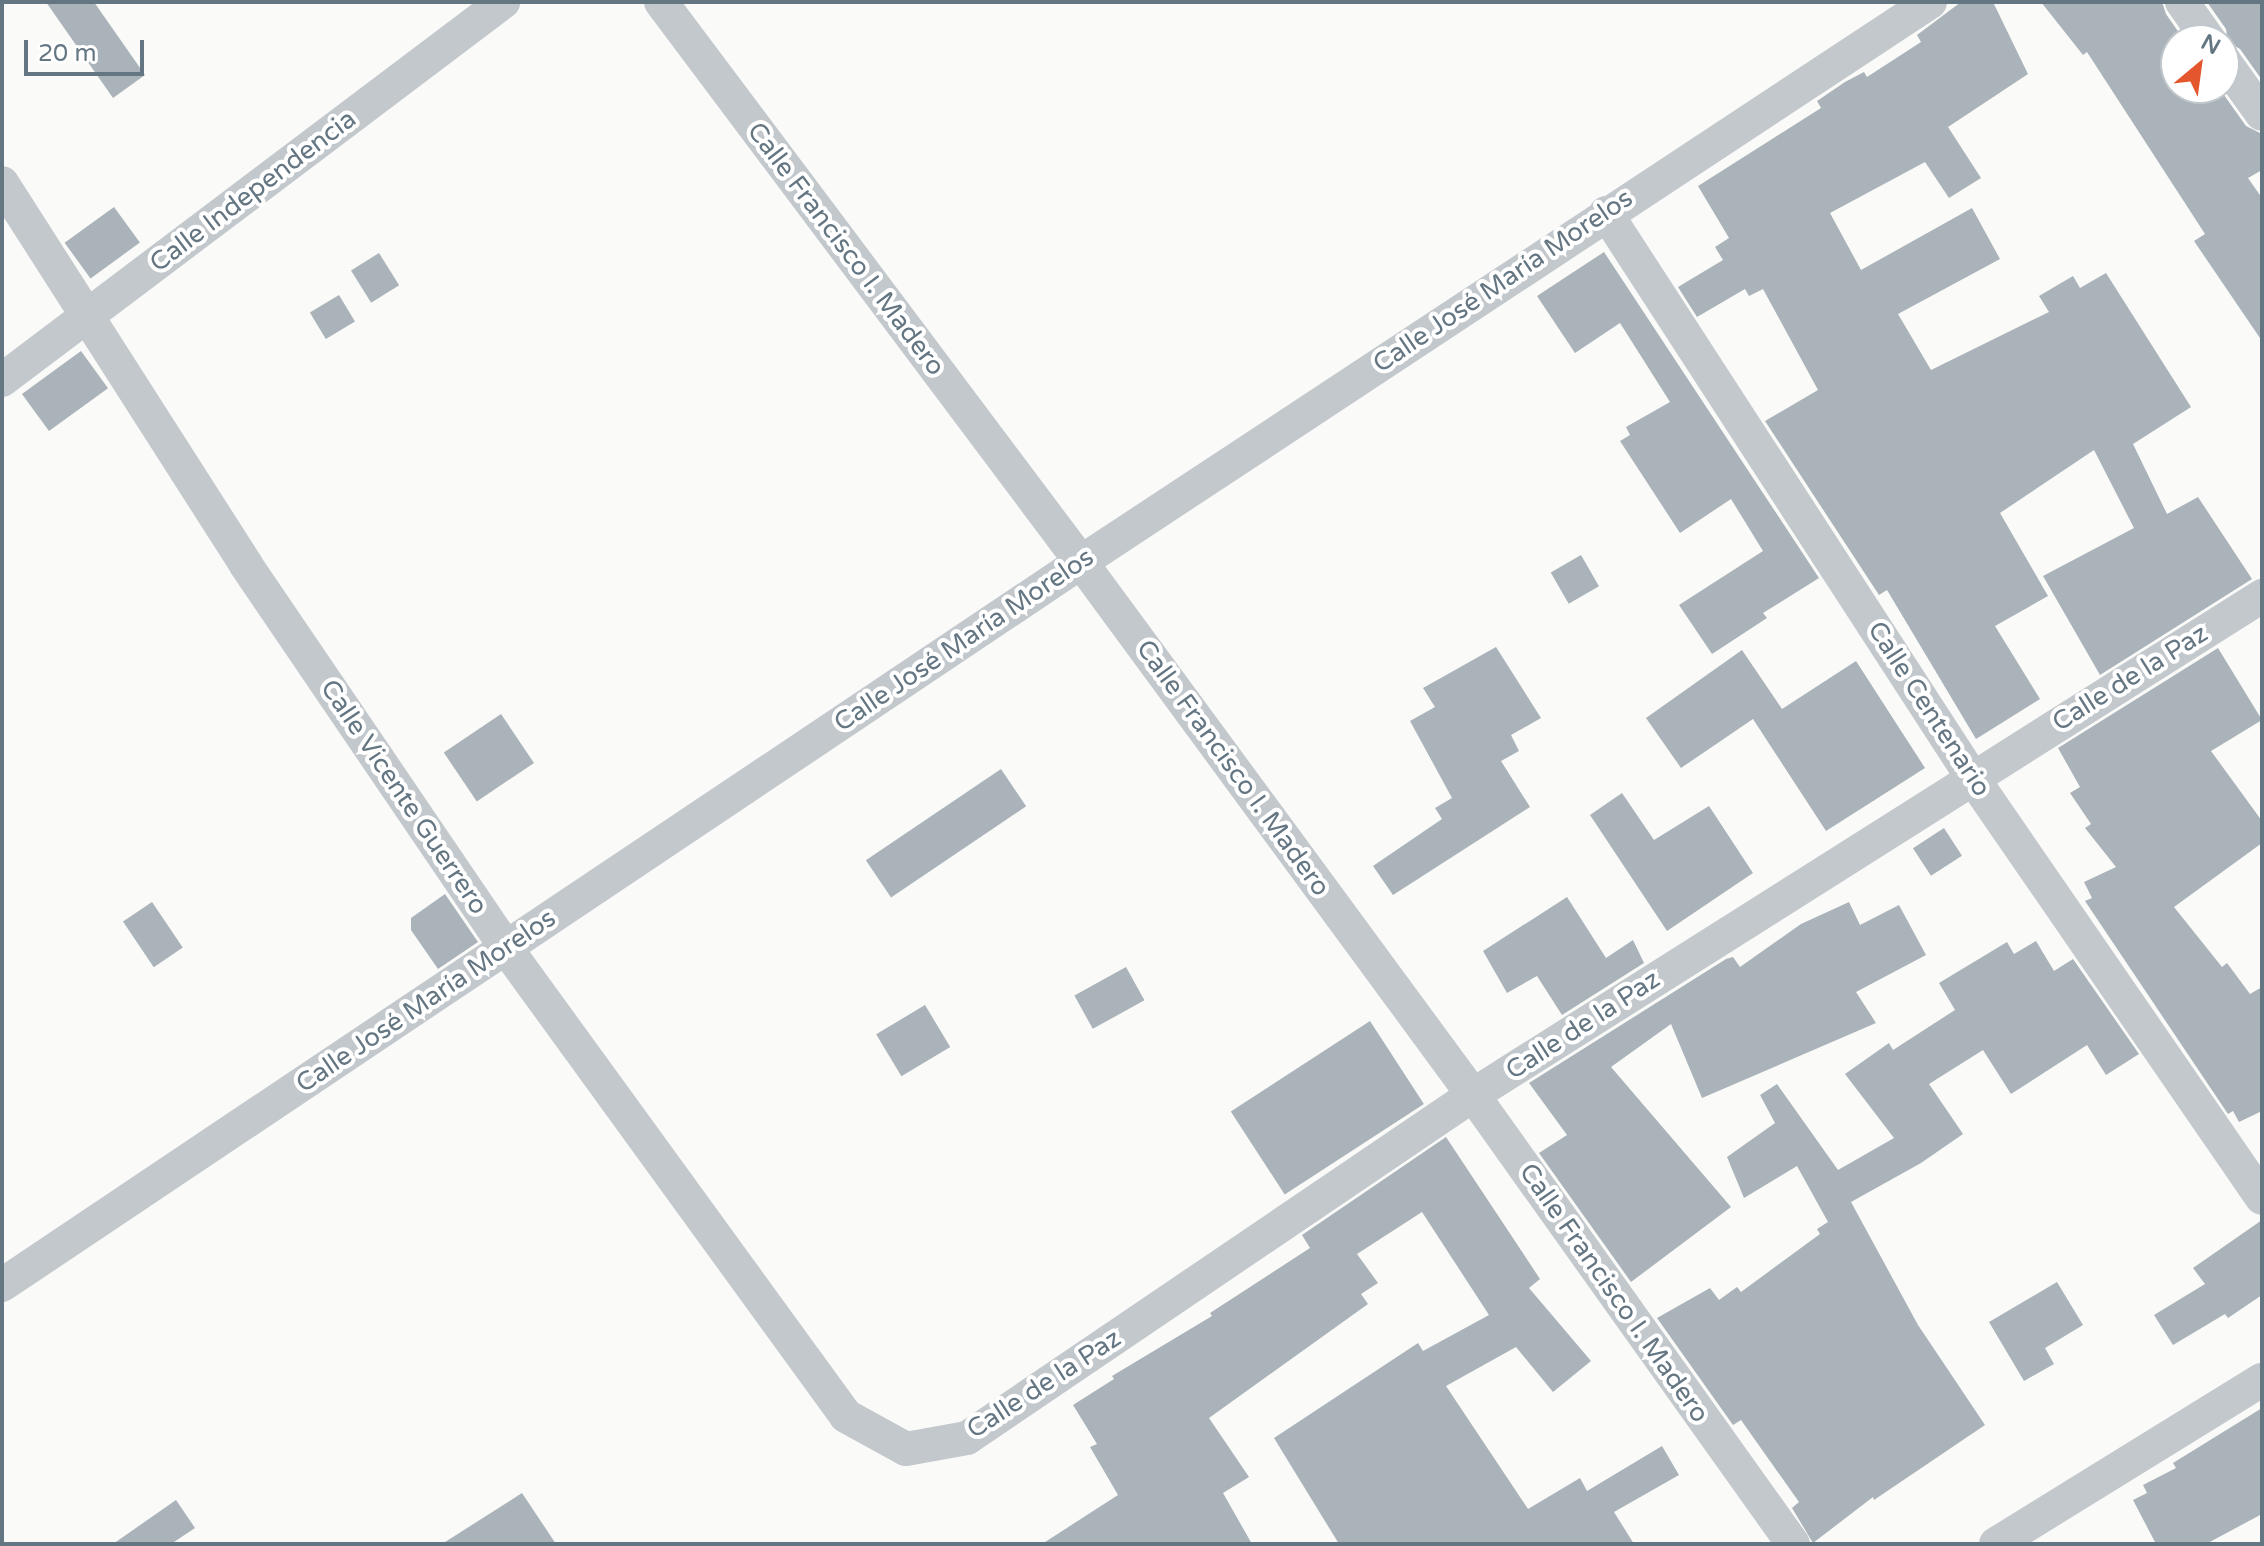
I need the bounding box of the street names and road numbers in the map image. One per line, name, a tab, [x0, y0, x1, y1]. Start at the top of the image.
street label: Calle Independencia	[144, 103, 362, 279]
street label: Calle Francisco I. Madero	[741, 116, 951, 382]
street label: Calle José María Morelos	[1367, 182, 1639, 380]
street label: Calle José María Morelos	[828, 541, 1100, 739]
street label: Calle Centenario	[1861, 616, 1997, 802]
street label: Calle de la Paz	[2047, 618, 2213, 738]
street label: Calle Francisco I. Madero	[1130, 634, 1336, 902]
street label: Calle Vicente Guerrero	[314, 674, 494, 920]
street label: Calle José María Morelos	[290, 902, 562, 1100]
street label: Calle de la Paz	[1500, 964, 1666, 1086]
street label: Calle Francisco I. Madero	[1513, 1158, 1715, 1428]
street label: Calle de la Paz	[961, 1323, 1127, 1445]

